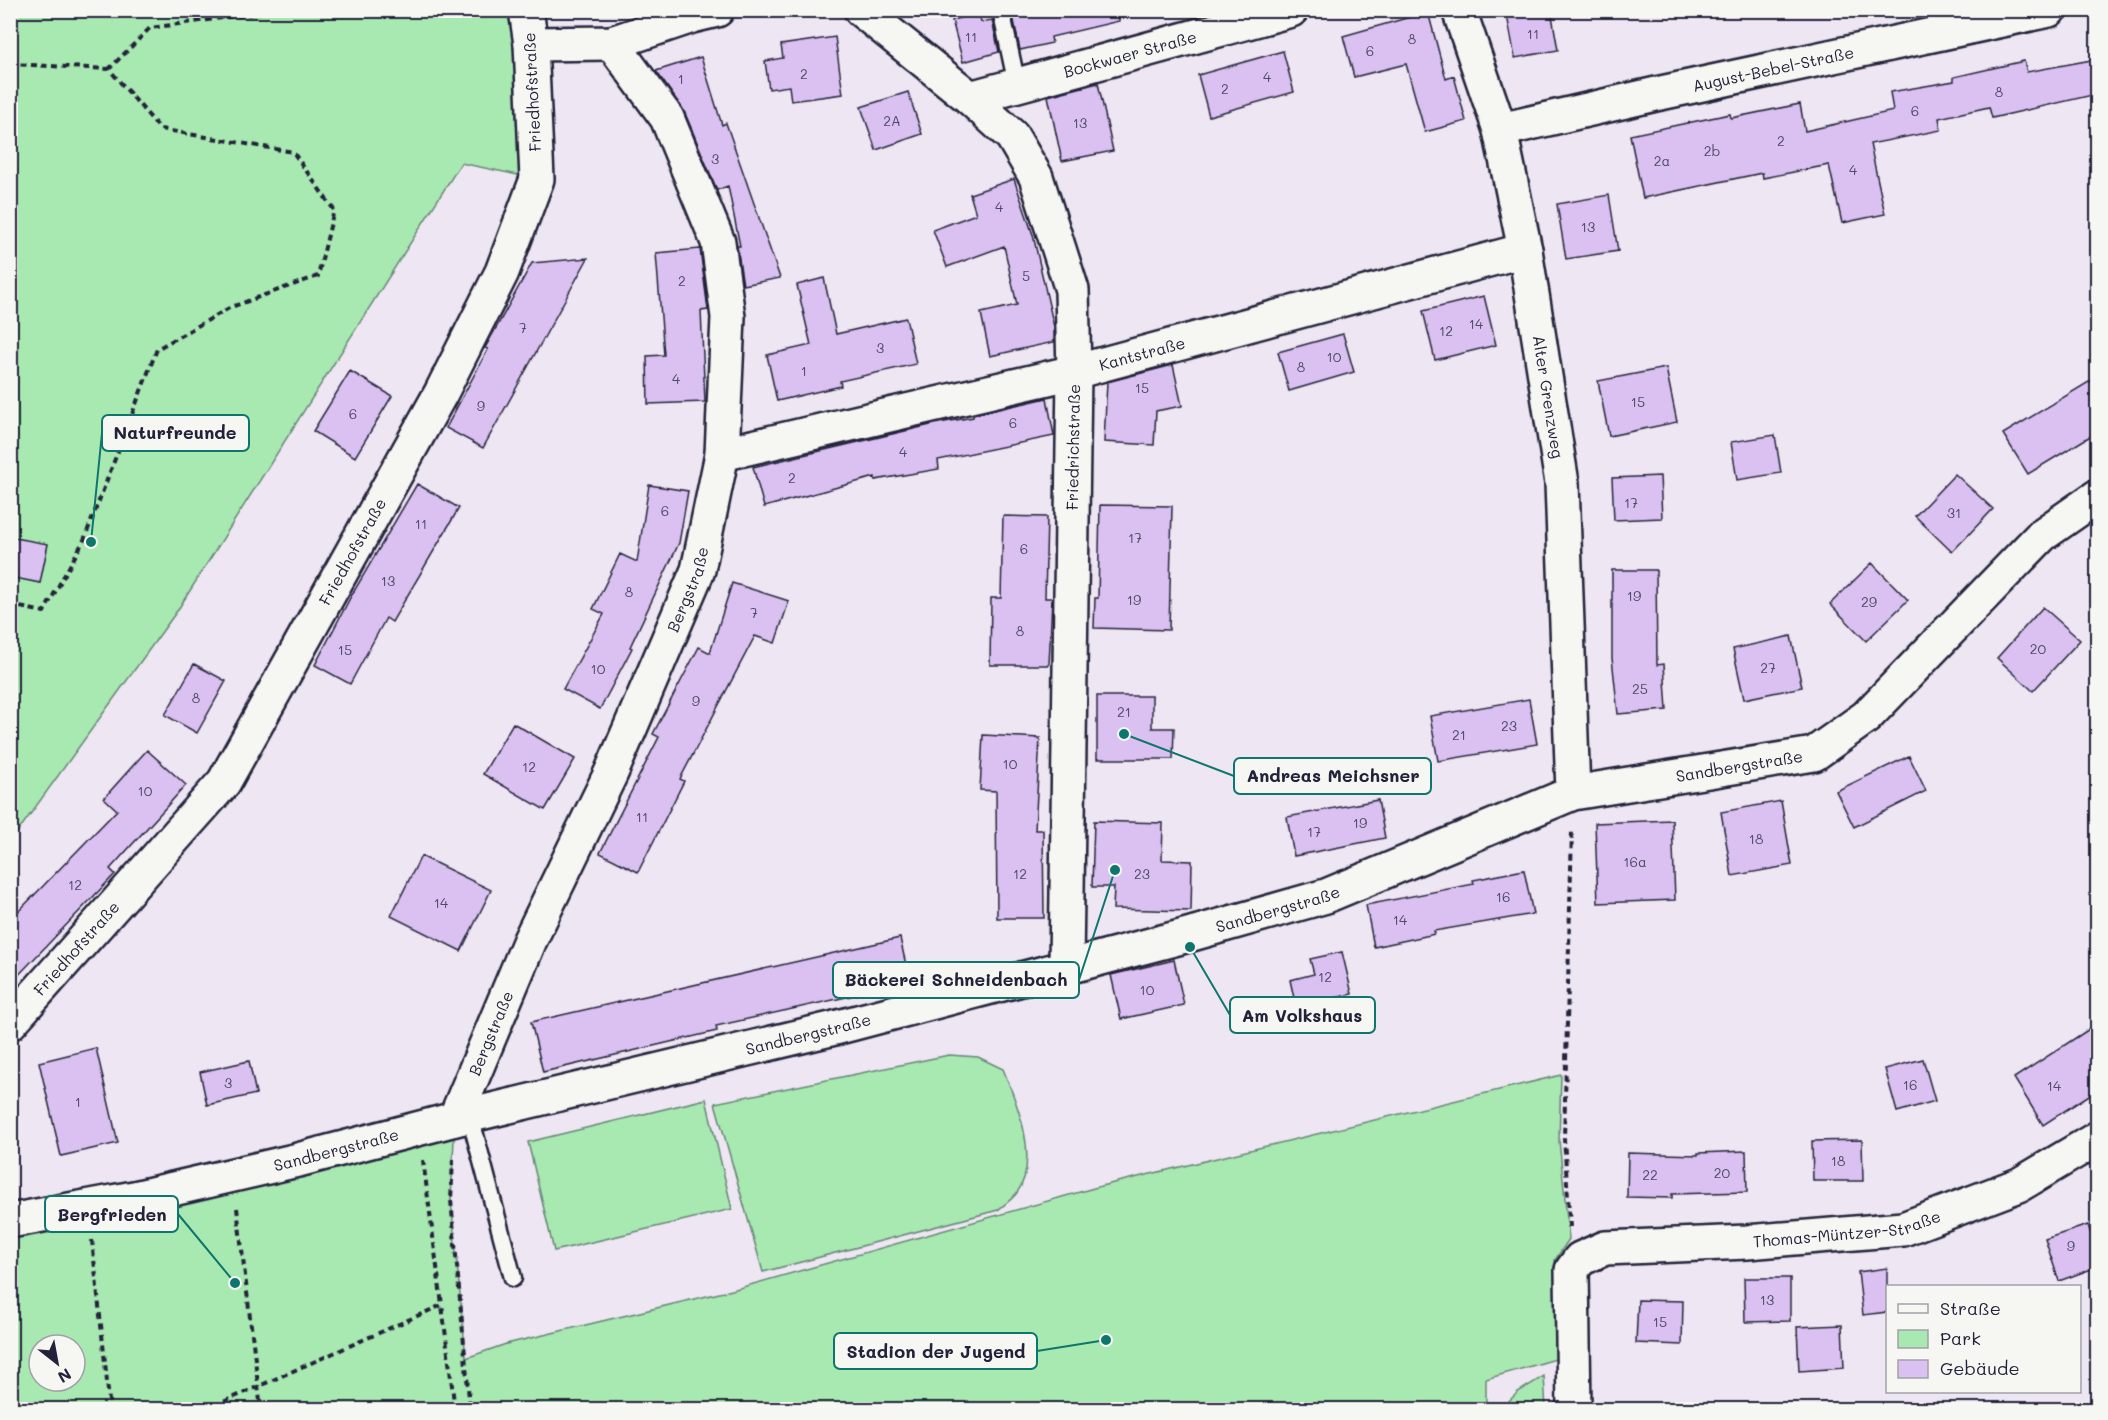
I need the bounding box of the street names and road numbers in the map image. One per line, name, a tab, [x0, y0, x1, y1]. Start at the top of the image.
street label: Bockwaer Straße	[1061, 25, 1199, 82]
street label: Friedhofstraße	[518, 32, 545, 152]
street label: August-Bebel-Straße	[1691, 41, 1856, 96]
street label: Kantstraße	[1097, 331, 1187, 375]
street label: Alter Grenzweg	[1529, 334, 1569, 460]
street label: Friedrichstraße	[1061, 384, 1084, 510]
street label: Friedhofstraße	[314, 494, 390, 609]
street label: Bergstraße	[662, 545, 713, 635]
street label: Sandbergstraße	[1674, 745, 1804, 786]
street label: Sandbergstraße	[1213, 880, 1343, 937]
street label: Friedhofstraße	[28, 896, 124, 1000]
street label: Bergstraße	[463, 987, 518, 1079]
street label: Sandbergstraße	[743, 1008, 873, 1059]
street label: Sandbergstraße	[272, 1123, 401, 1175]
street label: Thomas-Müntzer-Straße	[1752, 1205, 1943, 1251]

